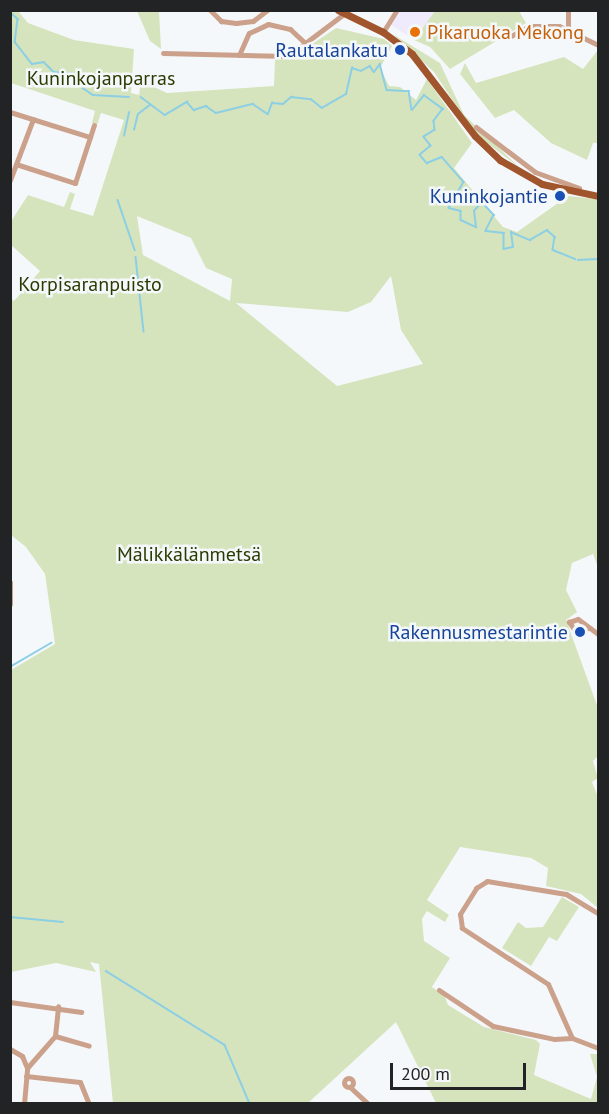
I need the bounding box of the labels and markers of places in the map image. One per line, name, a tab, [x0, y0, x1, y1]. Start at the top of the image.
place label: Pikaruoka Mekong	[427, 20, 584, 44]
marker: Pikaruoka Mekong	[408, 25, 422, 39]
place label: Rautalankatu	[275, 38, 388, 62]
marker: Rautalankatu	[393, 43, 407, 57]
place label: Kuninkojantie	[430, 184, 548, 208]
marker: Kuninkojantie	[553, 189, 567, 203]
place label: Rakennusmestarintie	[389, 620, 568, 644]
marker: Rakennusmestarintie	[573, 625, 587, 639]

